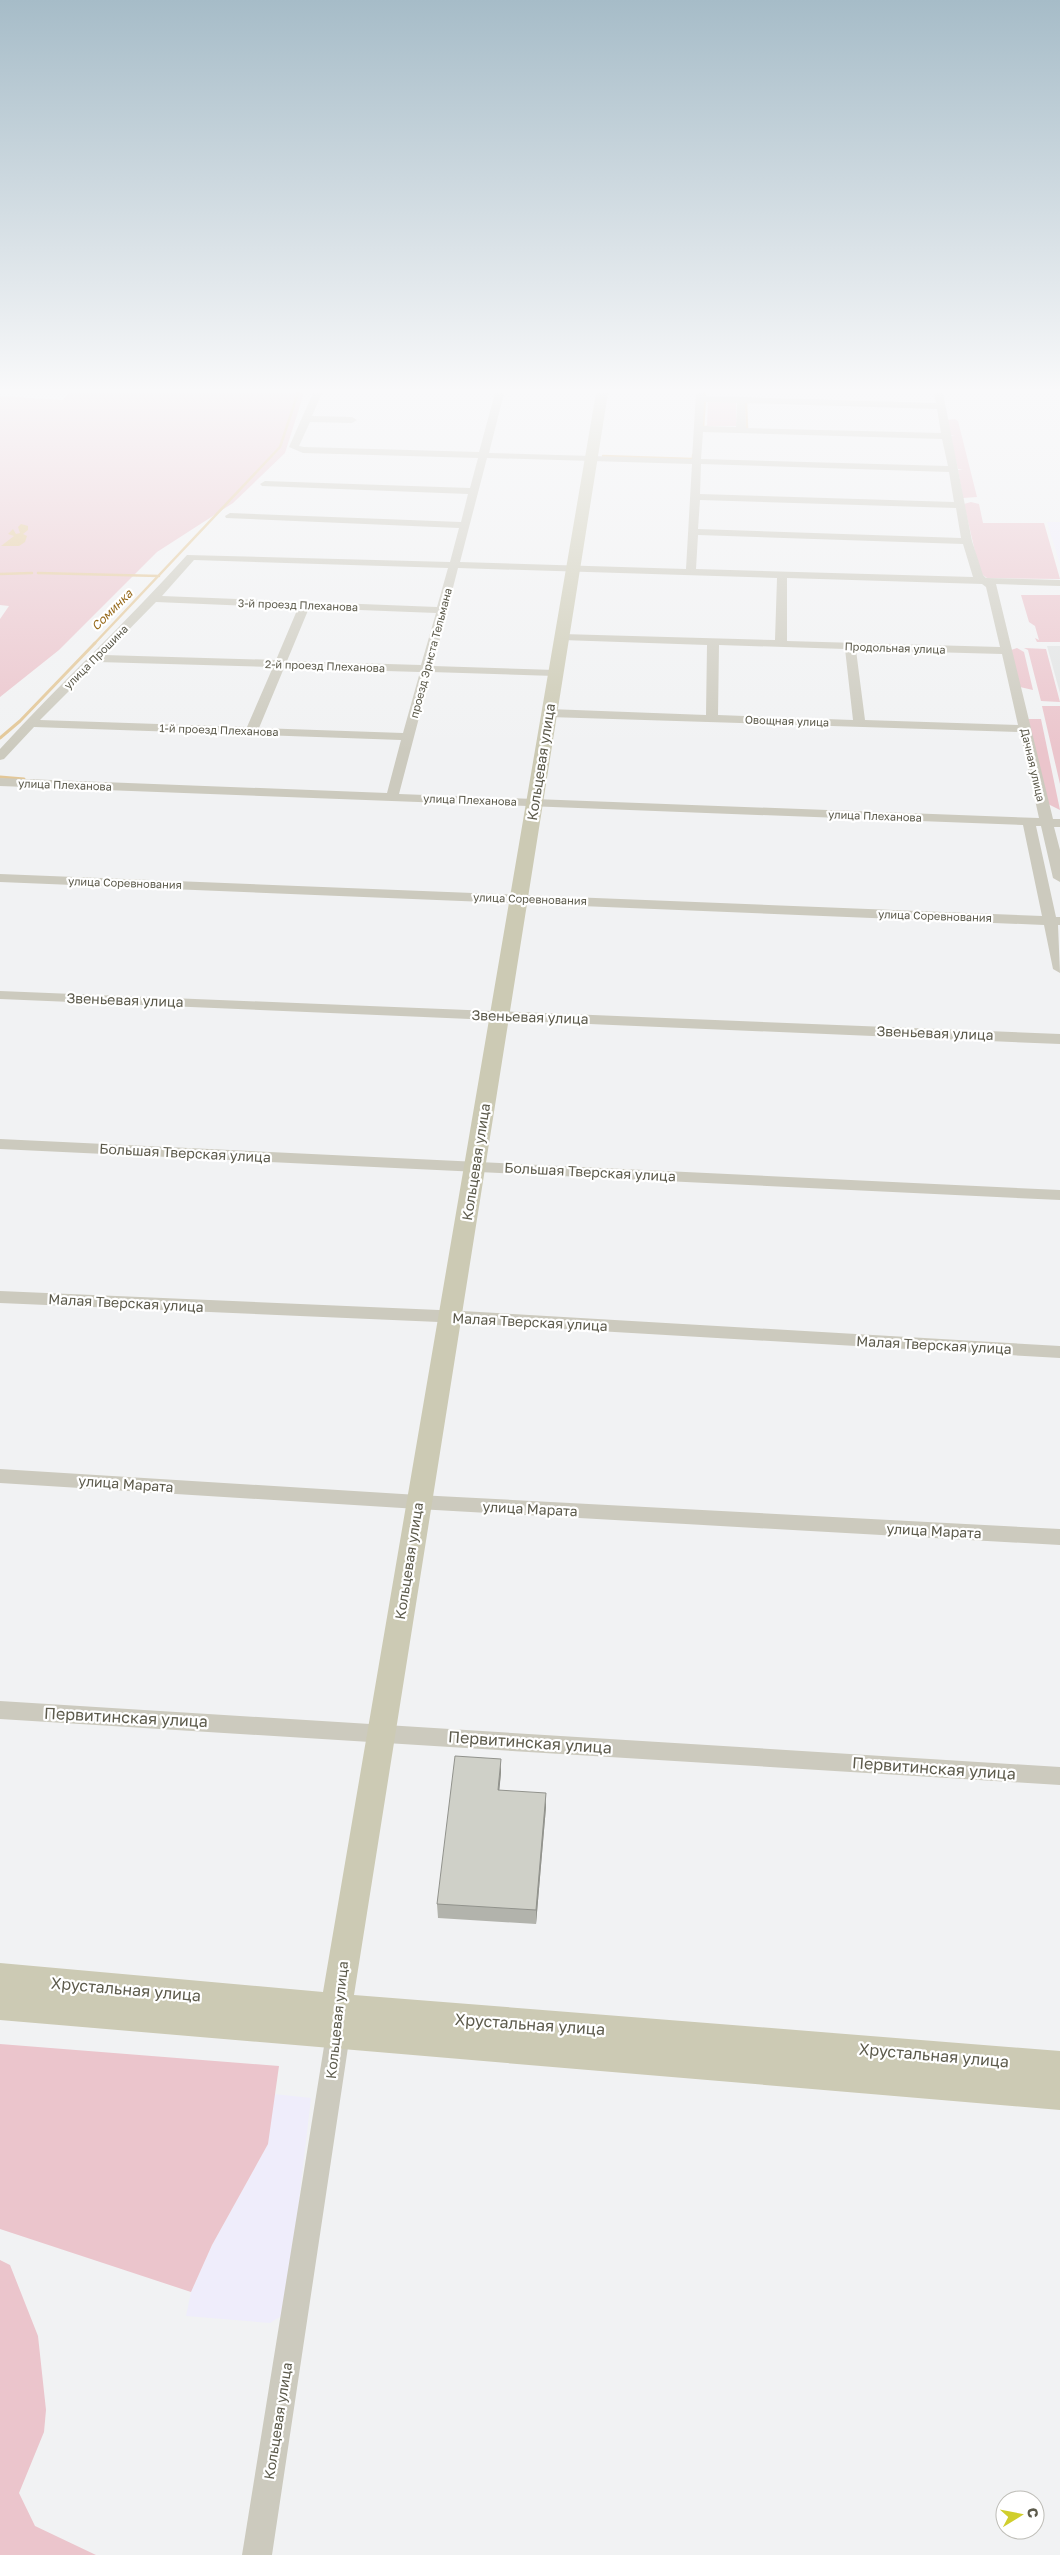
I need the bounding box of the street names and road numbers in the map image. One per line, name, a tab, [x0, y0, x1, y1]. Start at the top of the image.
street label: проезд Эрнста Тельмана	[407, 586, 454, 719]
street label: 3-й проезд Плеханова	[238, 596, 358, 613]
street label: улица Прошина	[61, 622, 130, 691]
street label: Продольная улица	[844, 639, 946, 656]
street label: 2-й проезд Плеханова	[265, 657, 385, 674]
street label: Кольцевая улица	[523, 702, 558, 822]
street label: Овощная улица	[745, 713, 829, 728]
street label: 1-й проезд Плеханова	[159, 721, 279, 738]
street label: Дачная улица	[1019, 727, 1048, 803]
street label: улица Плеханова	[18, 776, 112, 793]
street label: улица Плеханова	[423, 791, 517, 808]
street label: улица Плеханова	[828, 807, 922, 824]
street label: улица Соревнования	[68, 874, 182, 891]
street label: улица Соревнования	[473, 890, 587, 907]
street label: улица Соревнования	[878, 907, 992, 924]
street label: Звеньевая улица	[66, 989, 184, 1010]
street label: Звеньевая улица	[471, 1006, 589, 1027]
street label: Звеньевая улица	[876, 1022, 994, 1043]
street label: Кольцевая улица	[458, 1102, 493, 1222]
street label: Большая Тверская улица	[99, 1140, 271, 1165]
street label: Большая Тверская улица	[504, 1159, 676, 1184]
street label: Малая Тверская улица	[48, 1290, 204, 1315]
street label: Малая Тверская улица	[452, 1309, 608, 1334]
street label: Малая Тверская улица	[856, 1332, 1012, 1357]
street label: улица Марата	[78, 1472, 174, 1495]
street label: улица Марата	[482, 1498, 578, 1519]
street label: Кольцевая улица	[391, 1501, 426, 1621]
street label: улица Марата	[886, 1520, 982, 1541]
street label: Первитинская улица	[44, 1703, 208, 1731]
street label: Первитинская улица	[447, 1726, 613, 1758]
street label: Первитинская улица	[851, 1752, 1017, 1784]
street label: Кольцевая улица	[322, 1960, 351, 2080]
street label: Хрустальная улица	[50, 1972, 202, 2006]
street label: Хрустальная улица	[454, 2009, 606, 2039]
street label: Хрустальная улица	[858, 2038, 1010, 2072]
street label: Кольцевая улица	[260, 2361, 295, 2481]

